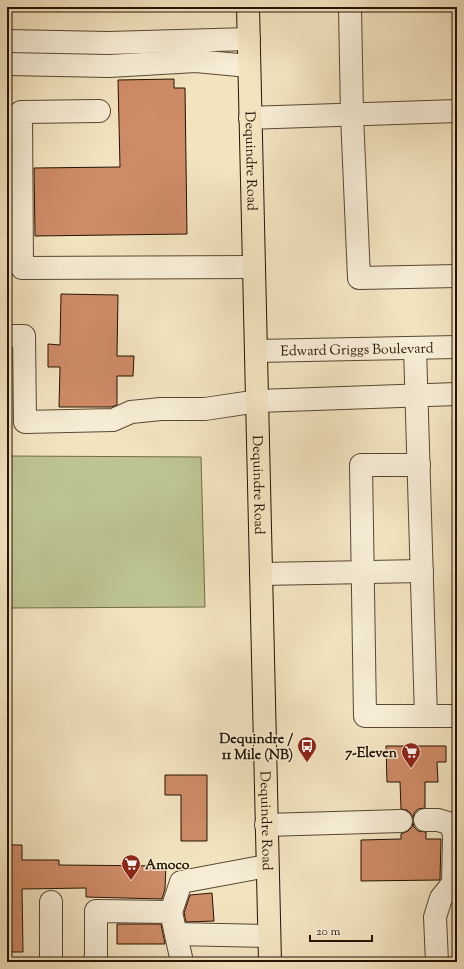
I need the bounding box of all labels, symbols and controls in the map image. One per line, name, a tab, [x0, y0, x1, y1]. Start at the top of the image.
street label: Dequindre Road	[238, 111, 261, 211]
street label: Edward Griggs Boulevard	[280, 339, 434, 363]
street label: Dequindre Road	[246, 435, 268, 535]
place label: Dequindre / 11 Mile (NB)	[219, 730, 293, 766]
bus stop icon: Dequindre / 11 Mile (NB)	[296, 735, 318, 763]
supermarket icon: 7-Eleven	[400, 741, 422, 769]
place label: 7-Eleven	[345, 744, 398, 764]
street label: Dequindre Road	[254, 771, 276, 871]
supermarket icon: Amoco	[120, 853, 142, 881]
place label: Amoco	[145, 856, 190, 876]
scale bar	[310, 917, 372, 943]
text: 20 m	[316, 923, 341, 941]

